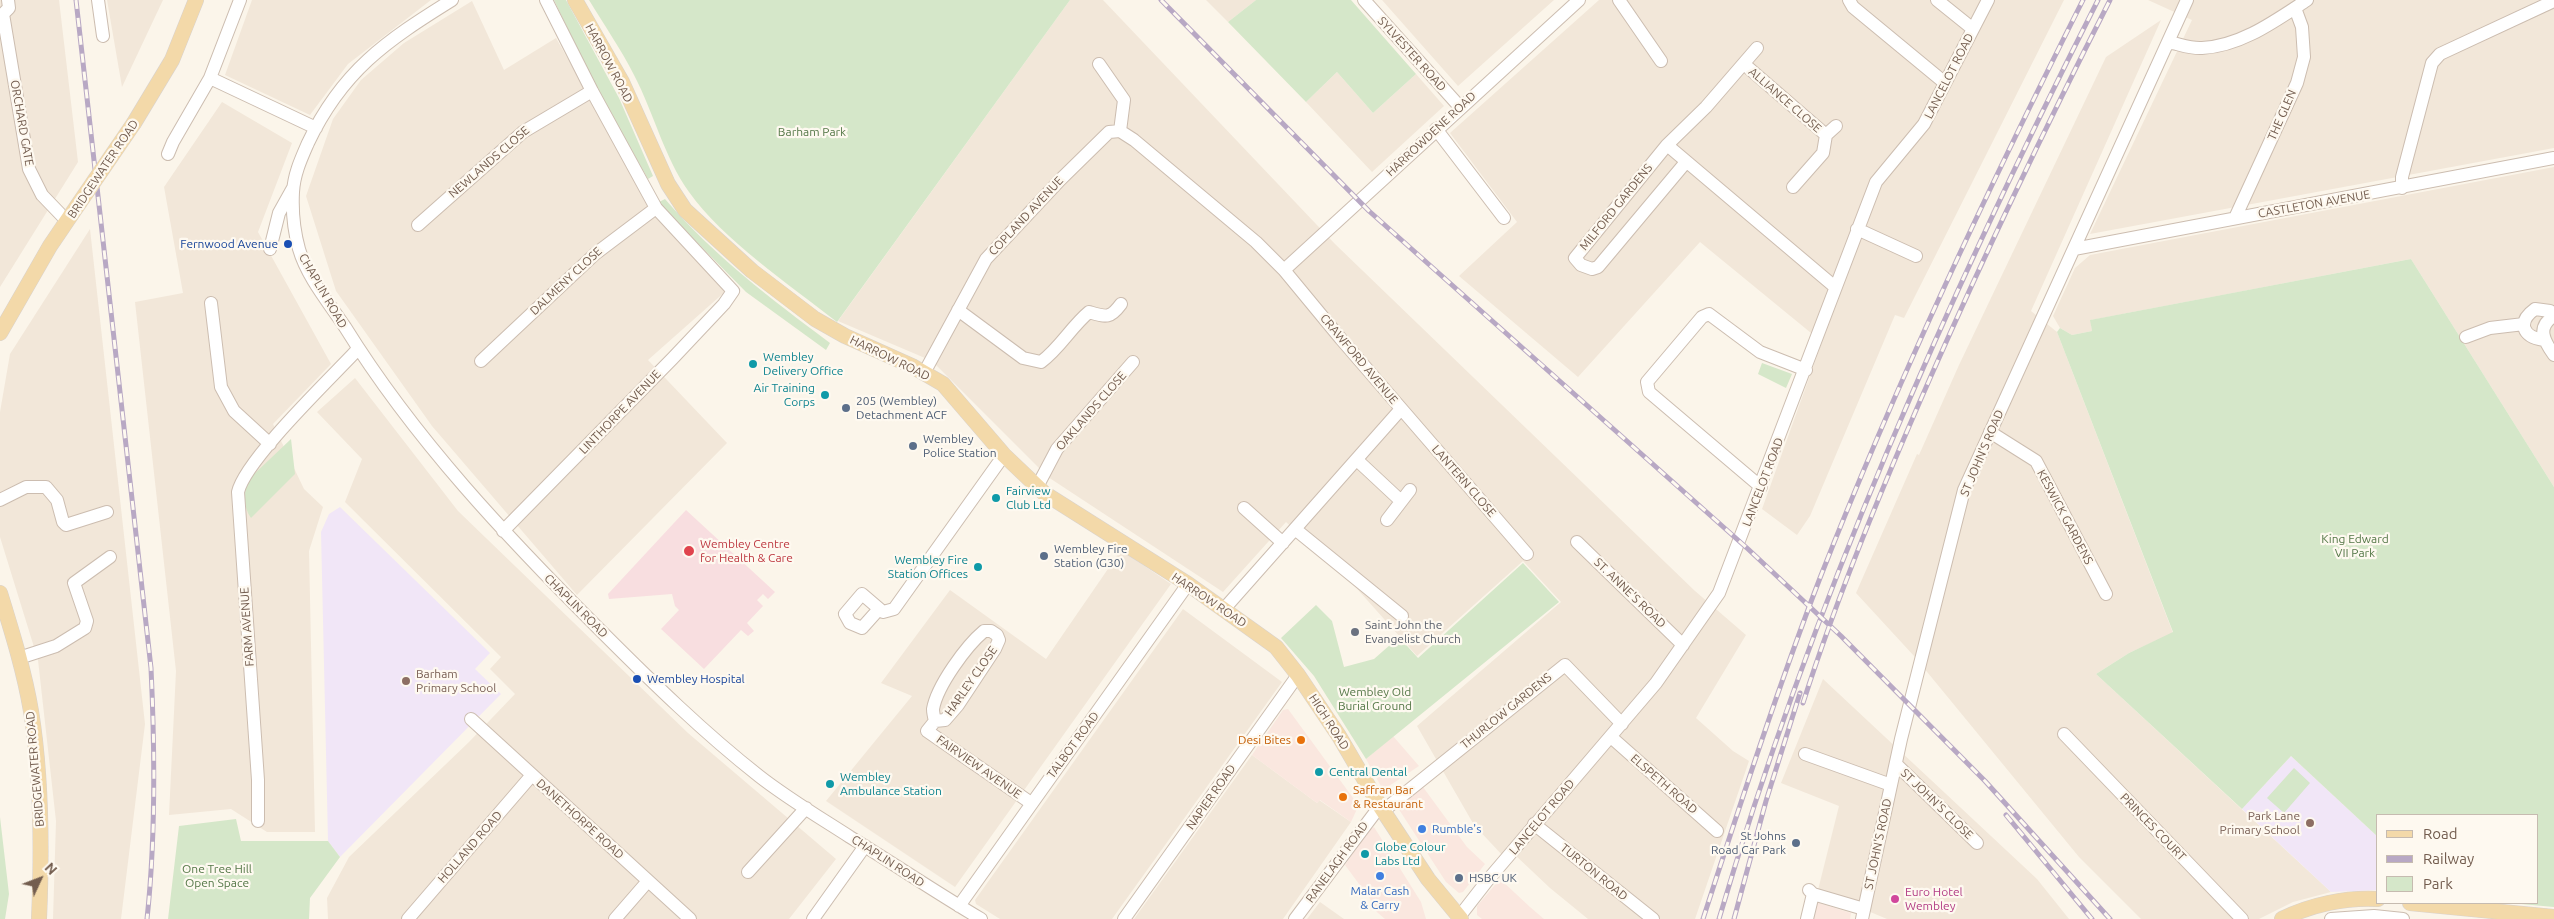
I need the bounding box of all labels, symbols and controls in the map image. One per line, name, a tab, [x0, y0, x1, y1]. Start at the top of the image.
street label: SYLVESTER ROAD	[1375, 14, 1449, 94]
street label: HARROW ROAD	[582, 21, 636, 105]
street label: LANCELOT ROAD	[1921, 31, 1977, 121]
street label: ALLIANCE CLOSE	[1746, 64, 1824, 136]
street label: ORCHARD GATE	[7, 79, 37, 167]
street label: THE GLEN	[2264, 87, 2300, 143]
street label: HARROWDENE ROAD	[1383, 89, 1479, 179]
street label: BRIDGEWATER ROAD	[65, 117, 141, 221]
street label: NEWLANDS CLOSE	[446, 123, 532, 201]
park label: Barham Park	[778, 125, 846, 139]
street label: MILFORD GARDENS	[1577, 161, 1655, 253]
street label: COPLAND AVENUE	[986, 174, 1066, 258]
street label: CASTLETON AVENUE	[2257, 187, 2371, 221]
place label: Fernwood Avenue	[180, 237, 278, 251]
marker: Fernwood Avenue	[282, 238, 294, 250]
street label: DALMENY CLOSE	[527, 244, 605, 318]
street label: CHAPLIN ROAD	[296, 251, 350, 331]
street label: CRAWFORD AVENUE	[1317, 311, 1401, 407]
street label: HARROW ROAD	[848, 332, 932, 384]
place label: Wembley Delivery Office	[763, 350, 843, 378]
marker: Wembley Delivery Office	[747, 358, 759, 370]
street label: LINTHORPE AVENUE	[576, 367, 664, 457]
street label: OAKLANDS CLOSE	[1053, 369, 1129, 453]
place label: Air Training Corps	[754, 381, 815, 409]
marker: Air Training Corps	[819, 389, 831, 401]
place label: 205 (Wembley) Detachment ACF	[856, 394, 947, 422]
marker: 205 (Wembley) Detachment ACF	[840, 402, 852, 414]
street label: ST JOHN'S ROAD	[1957, 408, 2007, 498]
place label: Wembley Police Station	[923, 432, 997, 460]
street label: LANCELOT ROAD	[1739, 436, 1787, 528]
marker: Wembley Police Station	[907, 440, 919, 452]
street label: LANTERN CLOSE	[1429, 442, 1499, 520]
street label: KESWICK GARDENS	[2034, 467, 2096, 567]
place label: Fairview Club Ltd	[1006, 484, 1051, 512]
marker: Fairview Club Ltd	[990, 492, 1002, 504]
park label: King Edward VII Park	[2321, 532, 2389, 560]
place label: Wembley Centre for Health & Care	[700, 537, 793, 565]
place label: Wembley Fire Station (G30)	[1054, 542, 1128, 570]
marker: Wembley Centre for Health & Care	[682, 544, 696, 558]
marker: Wembley Fire Station (G30)	[1038, 550, 1050, 562]
place label: Wembley Fire Station Offices	[888, 553, 968, 581]
street label: ST. ANNE'S ROAD	[1591, 555, 1669, 631]
marker: Wembley Fire Station Offices	[972, 561, 984, 573]
street label: HARROW ROAD	[1169, 570, 1249, 630]
street label: CHAPLIN ROAD	[541, 571, 611, 641]
street label: FARM AVENUE	[237, 587, 257, 667]
place label: Saint John the Evangelist Church	[1365, 618, 1461, 646]
marker: Saint John the Evangelist Church	[1349, 626, 1361, 638]
street label: HARLEY CLOSE	[942, 643, 1000, 719]
place label: Barham Primary School	[416, 667, 496, 695]
street label: THURLOW GARDENS	[1458, 670, 1554, 752]
place label: Wembley Hospital	[647, 672, 745, 686]
marker: Wembley Hospital	[631, 673, 643, 685]
marker: Barham Primary School	[400, 675, 412, 687]
park label: Wembley Old Burial Ground	[1338, 685, 1412, 713]
street label: HIGH ROAD	[1306, 691, 1352, 753]
street label: TALBOT ROAD	[1044, 709, 1102, 781]
street label: BRIDGEWATER ROAD	[23, 711, 47, 827]
street label: FAIRVIEW AVENUE	[934, 732, 1024, 802]
place label: Desi Bites	[1238, 733, 1291, 747]
marker: Desi Bites	[1295, 734, 1307, 746]
street label: ELSPETH ROAD	[1628, 751, 1700, 817]
street label: NAPIER ROAD	[1183, 762, 1239, 832]
place label: Central Dental	[1329, 765, 1407, 779]
marker: Central Dental	[1313, 766, 1325, 778]
street label: ST JOHN'S CLOSE	[1898, 766, 1976, 842]
place label: Wembley Ambulance Station	[840, 770, 942, 798]
street label: DANETHORPE ROAD	[533, 776, 627, 862]
street label: LANCELOT ROAD	[1506, 776, 1578, 858]
marker: Wembley Ambulance Station	[824, 778, 836, 790]
place label: Saffran Bar & Restaurant	[1353, 783, 1423, 811]
street label: PRINCES COURT	[2117, 790, 2189, 864]
marker: Saffran Bar & Restaurant	[1337, 791, 1349, 803]
street label: ST JOHN'S ROAD	[1861, 797, 1895, 891]
street label: HOLLAND ROAD	[435, 808, 505, 886]
place label: Park Lane Primary School	[2220, 809, 2300, 837]
legend	[2376, 814, 2539, 904]
marker: Park Lane Primary School	[2304, 817, 2316, 829]
street label: RANELAGH ROAD	[1303, 819, 1371, 905]
place label: Rumble's	[1432, 822, 1481, 836]
marker: Rumble's	[1416, 823, 1428, 835]
text: Road	[2423, 825, 2458, 842]
place label: St Johns Road Car Park	[1711, 829, 1786, 857]
street label: CHAPLIN ROAD	[849, 832, 927, 890]
marker: St Johns Road Car Park	[1790, 837, 1802, 849]
place label: Globe Colour Labs Ltd	[1375, 840, 1445, 868]
street label: TURTON ROAD	[1557, 840, 1631, 904]
marker: Globe Colour Labs Ltd	[1359, 848, 1371, 860]
text: Railway	[2423, 850, 2474, 867]
north arrow	[15, 854, 65, 904]
text: N	[42, 859, 60, 878]
park label: One Tree Hill Open Space	[182, 862, 252, 890]
marker: Malar Cash & Carry	[1374, 870, 1386, 882]
place label: HSBC UK	[1469, 871, 1517, 885]
marker: HSBC UK	[1453, 872, 1465, 884]
text: Park	[2423, 875, 2453, 892]
place label: Malar Cash & Carry	[1351, 884, 1409, 912]
place label: Euro Hotel Wembley	[1905, 885, 1963, 913]
marker: Euro Hotel Wembley	[1889, 893, 1901, 905]

